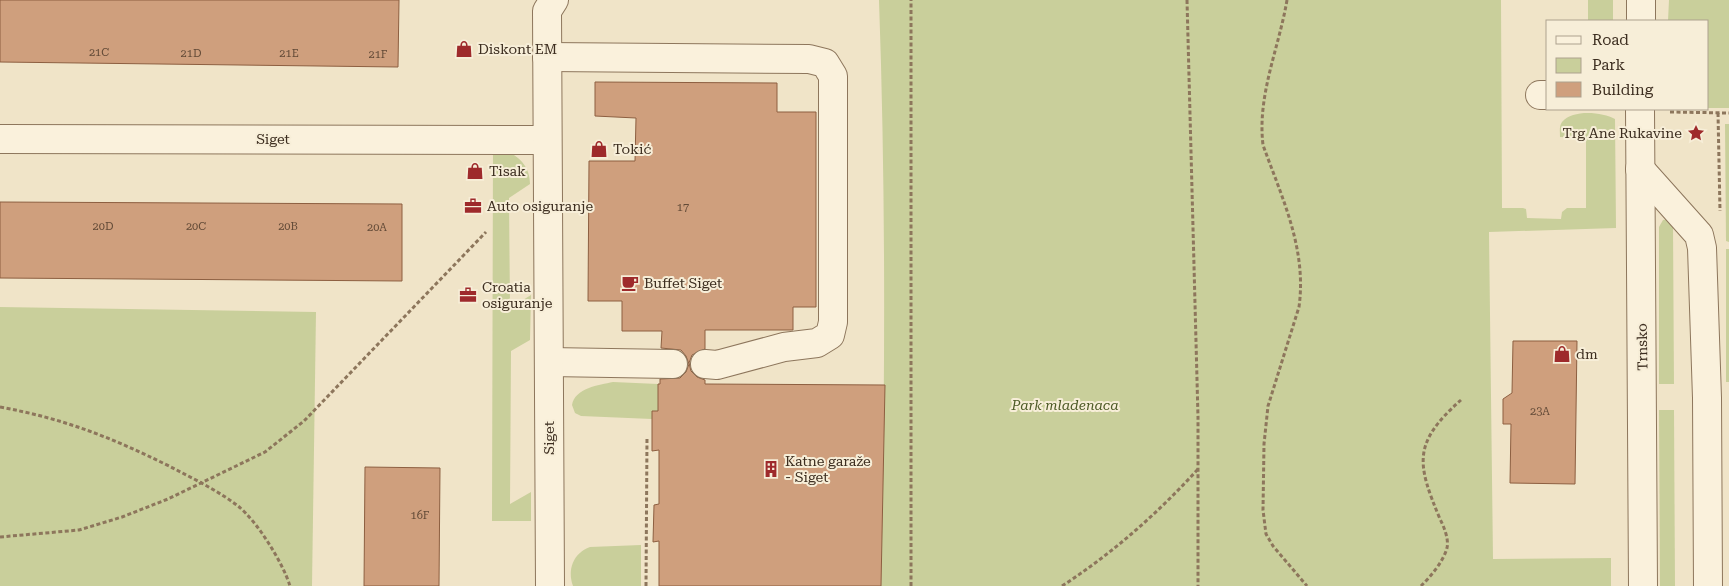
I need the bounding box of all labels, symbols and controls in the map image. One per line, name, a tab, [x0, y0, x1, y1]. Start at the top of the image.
legend	[1546, 20, 1709, 110]
text: Road	[1592, 31, 1629, 49]
shop icon: Diskont EM	[454, 39, 474, 59]
place label: Diskont EM	[478, 41, 557, 57]
house number: 21C	[89, 46, 109, 59]
house number: 21D	[181, 47, 201, 60]
house number: 21E	[279, 47, 299, 60]
house number: 21F	[369, 48, 388, 61]
text: Park	[1592, 56, 1626, 74]
text: Building	[1592, 81, 1654, 99]
place icon: Trg Ane Rukavine	[1686, 123, 1706, 143]
place label: Trg Ane Rukavine	[1563, 125, 1682, 141]
street label: Siget	[256, 131, 290, 147]
shop icon: Tokić	[589, 139, 609, 159]
place label: Tokić	[613, 141, 651, 157]
shop icon: Tisak	[465, 161, 485, 181]
place label: Tisak	[489, 163, 526, 179]
office icon: Auto osiguranje	[463, 196, 483, 216]
place label: Auto osiguranje	[487, 198, 593, 214]
house number: 17	[677, 201, 689, 214]
house number: 20D	[93, 220, 113, 233]
house number: 20C	[186, 220, 206, 233]
house number: 20B	[278, 220, 298, 233]
house number: 20A	[367, 221, 387, 234]
cafe icon: Buffet Siget	[620, 273, 640, 293]
place label: Buffet Siget	[644, 275, 722, 291]
place label: Croatia osiguranje	[482, 279, 553, 311]
office icon: Croatia osiguranje	[458, 285, 478, 305]
street label: Trnsko	[1634, 323, 1650, 371]
shop icon: dm	[1552, 344, 1572, 364]
place label: dm	[1576, 346, 1598, 362]
park label: Park mladenaca	[1010, 397, 1119, 413]
house number: 23A	[1530, 405, 1550, 418]
street label: Siget	[541, 421, 557, 455]
place label: Katne garaže - Siget	[785, 453, 871, 485]
building icon: Katne garaže - Siget	[761, 459, 781, 479]
house number: 16F	[411, 509, 430, 522]

